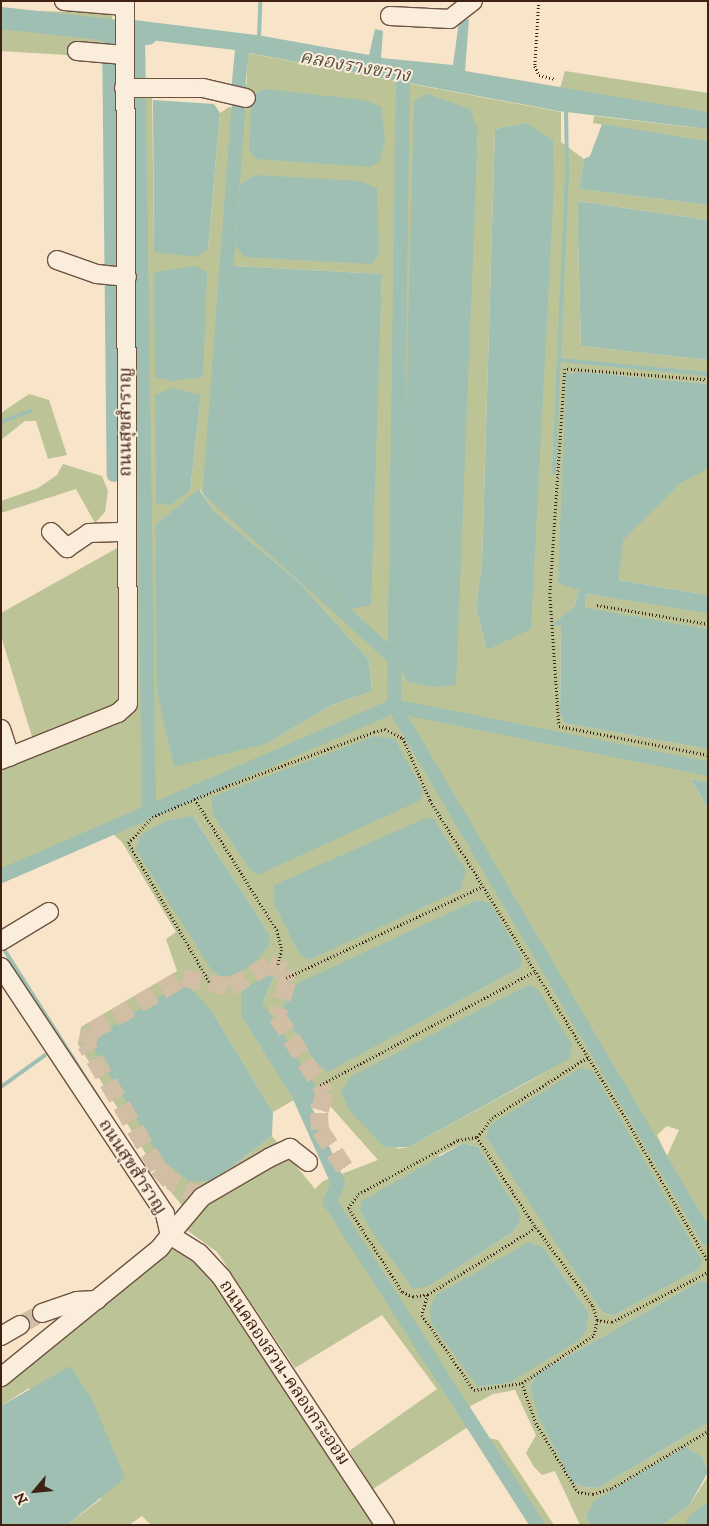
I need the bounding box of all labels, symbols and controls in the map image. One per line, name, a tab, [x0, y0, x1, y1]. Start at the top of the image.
water label: คลองรางขวาง	[298, 46, 412, 88]
street label: ถนนสุขสำราญ	[115, 367, 137, 477]
street label: ถนนสุขสำราญ	[93, 1115, 171, 1219]
street label: ถนนคลองสวน-คลองกระออม	[214, 1276, 354, 1470]
north arrow	[10, 1466, 60, 1516]
text: N	[11, 1489, 32, 1507]

